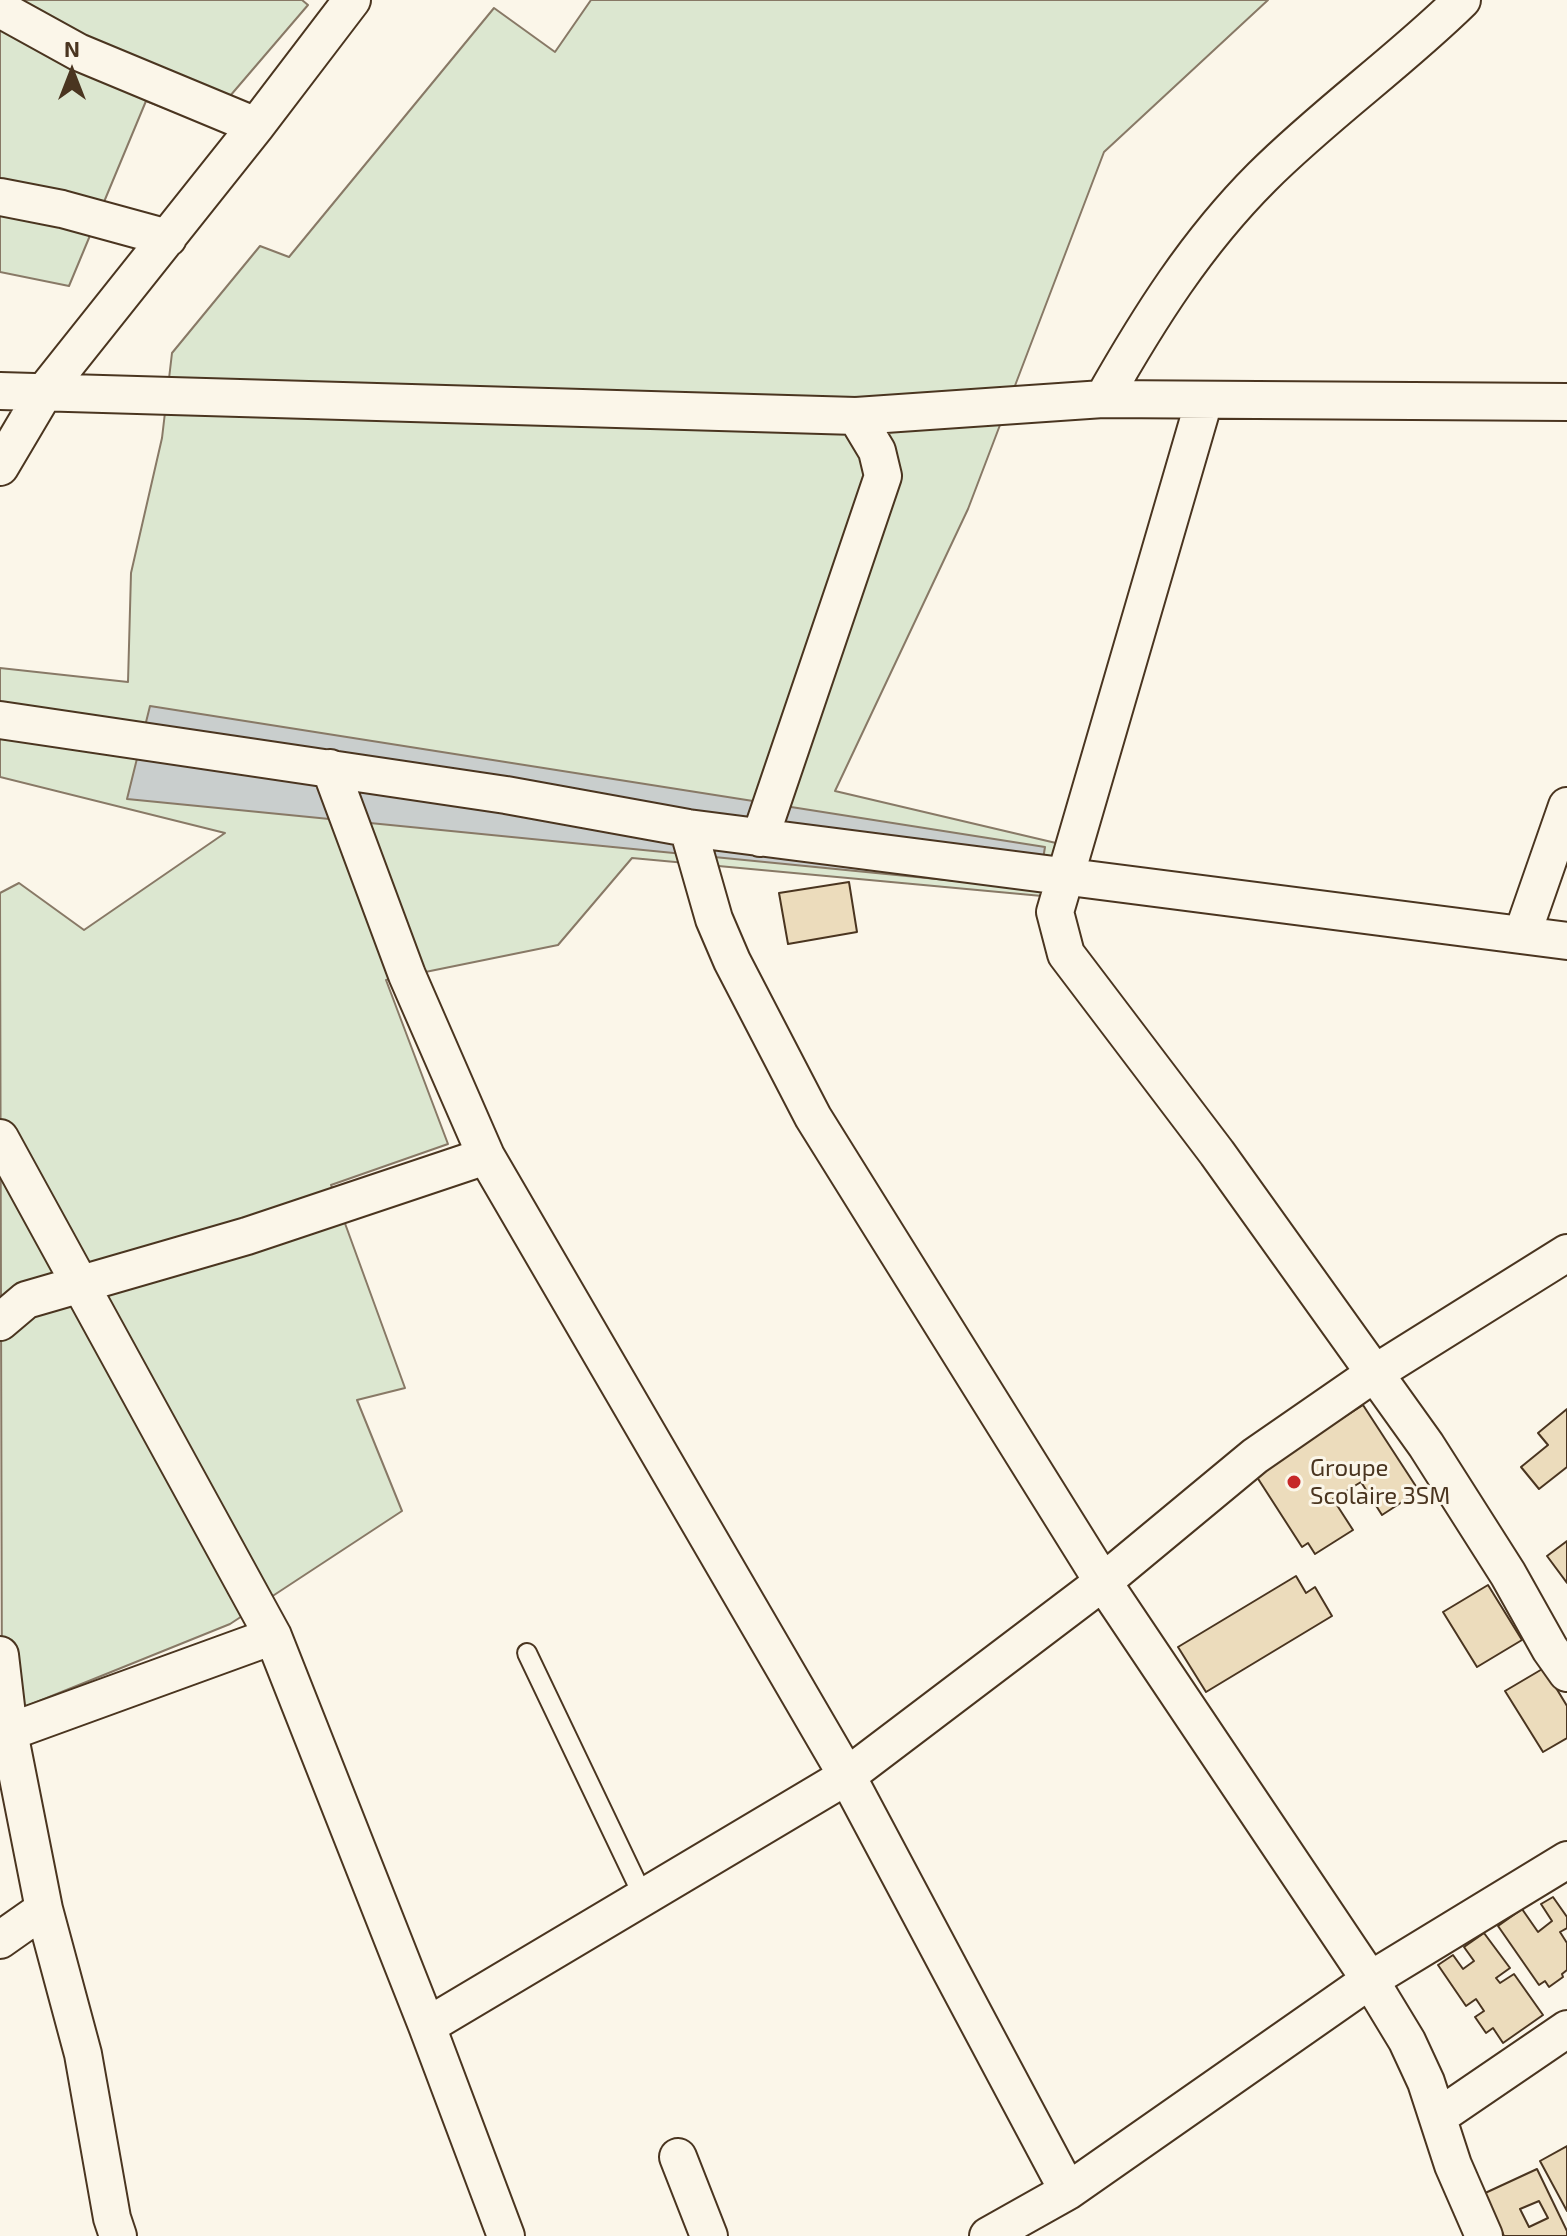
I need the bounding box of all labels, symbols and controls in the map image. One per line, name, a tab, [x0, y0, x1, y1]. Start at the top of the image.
north arrow	[32, 32, 112, 112]
text: N	[64, 35, 80, 61]
place label: Groupe Scolaire 3SM	[1310, 1454, 1450, 1510]
marker: Groupe Scolaire 3SM	[1285, 1473, 1303, 1491]

